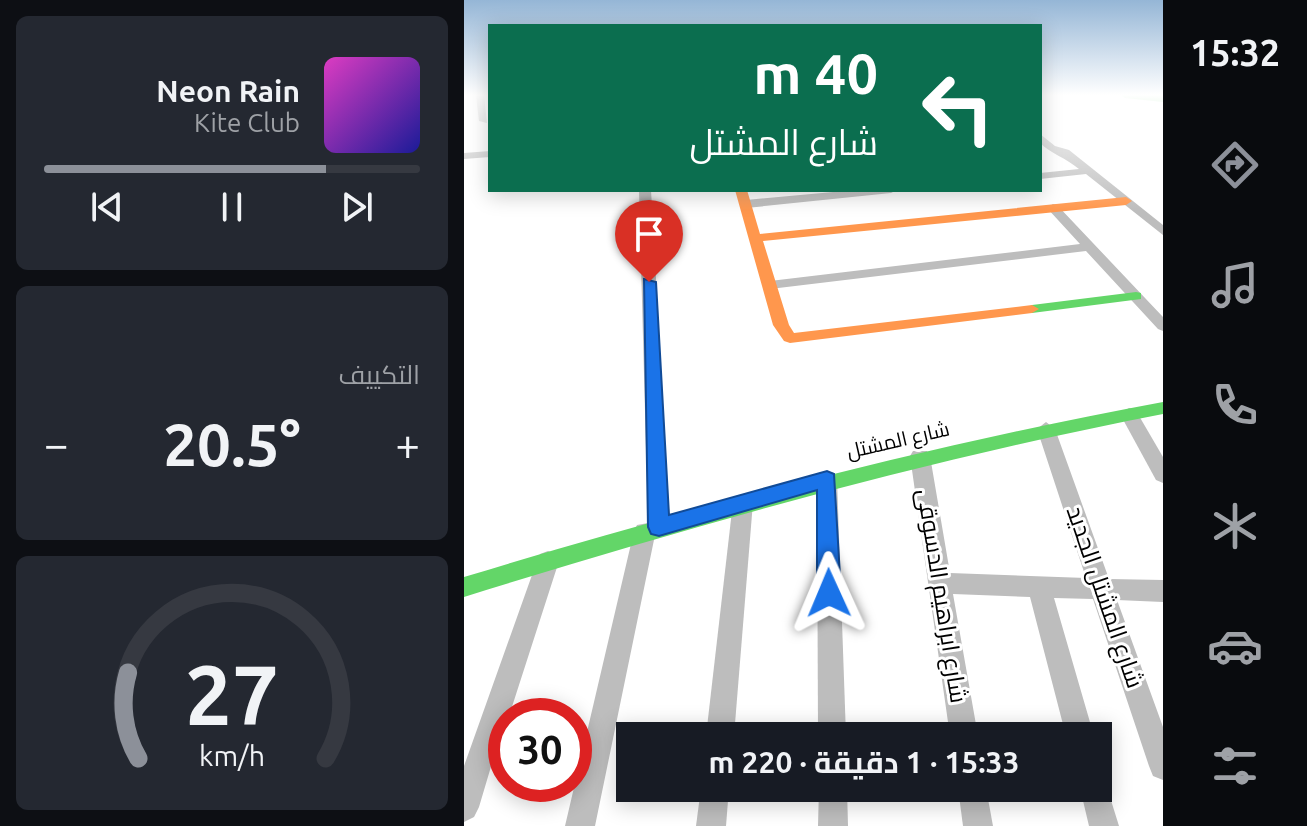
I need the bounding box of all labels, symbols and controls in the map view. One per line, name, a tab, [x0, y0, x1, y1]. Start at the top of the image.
text: 15:32	[1190, 32, 1280, 73]
text: 40 m	[753, 42, 878, 105]
icon: left	[906, 56, 1010, 160]
text: Neon Rain	[156, 74, 300, 108]
text: Kite Club	[194, 108, 300, 137]
text: شارع المشتل	[689, 121, 878, 162]
icon: directions	[1207, 137, 1263, 193]
icon: previous	[85, 185, 129, 229]
icon: pause	[210, 185, 254, 229]
icon: next	[335, 185, 379, 229]
pin	[615, 200, 683, 282]
icon: arrive	[627, 212, 671, 256]
icon: music	[1207, 257, 1263, 313]
text: التكييف	[338, 360, 420, 389]
icon: phone	[1207, 377, 1263, 433]
text: 20.5°	[163, 410, 301, 477]
street label: شارع المشتل	[844, 417, 952, 465]
text: −	[44, 419, 69, 468]
text: +	[395, 419, 420, 468]
street label: شارع ابراهيم الدسوقى	[909, 487, 973, 705]
icon: climate	[1207, 498, 1263, 554]
street label: شارع المشتل الجديد	[1059, 502, 1149, 692]
position arrow	[787, 551, 871, 635]
icon: car	[1207, 618, 1263, 674]
text: 27	[185, 647, 279, 741]
speed limit sign: 30	[488, 698, 592, 802]
icon: filters	[1207, 738, 1263, 794]
text: km/h	[199, 739, 265, 771]
text: 15:33 · 1 دقيقة · 220 m	[709, 745, 1019, 779]

